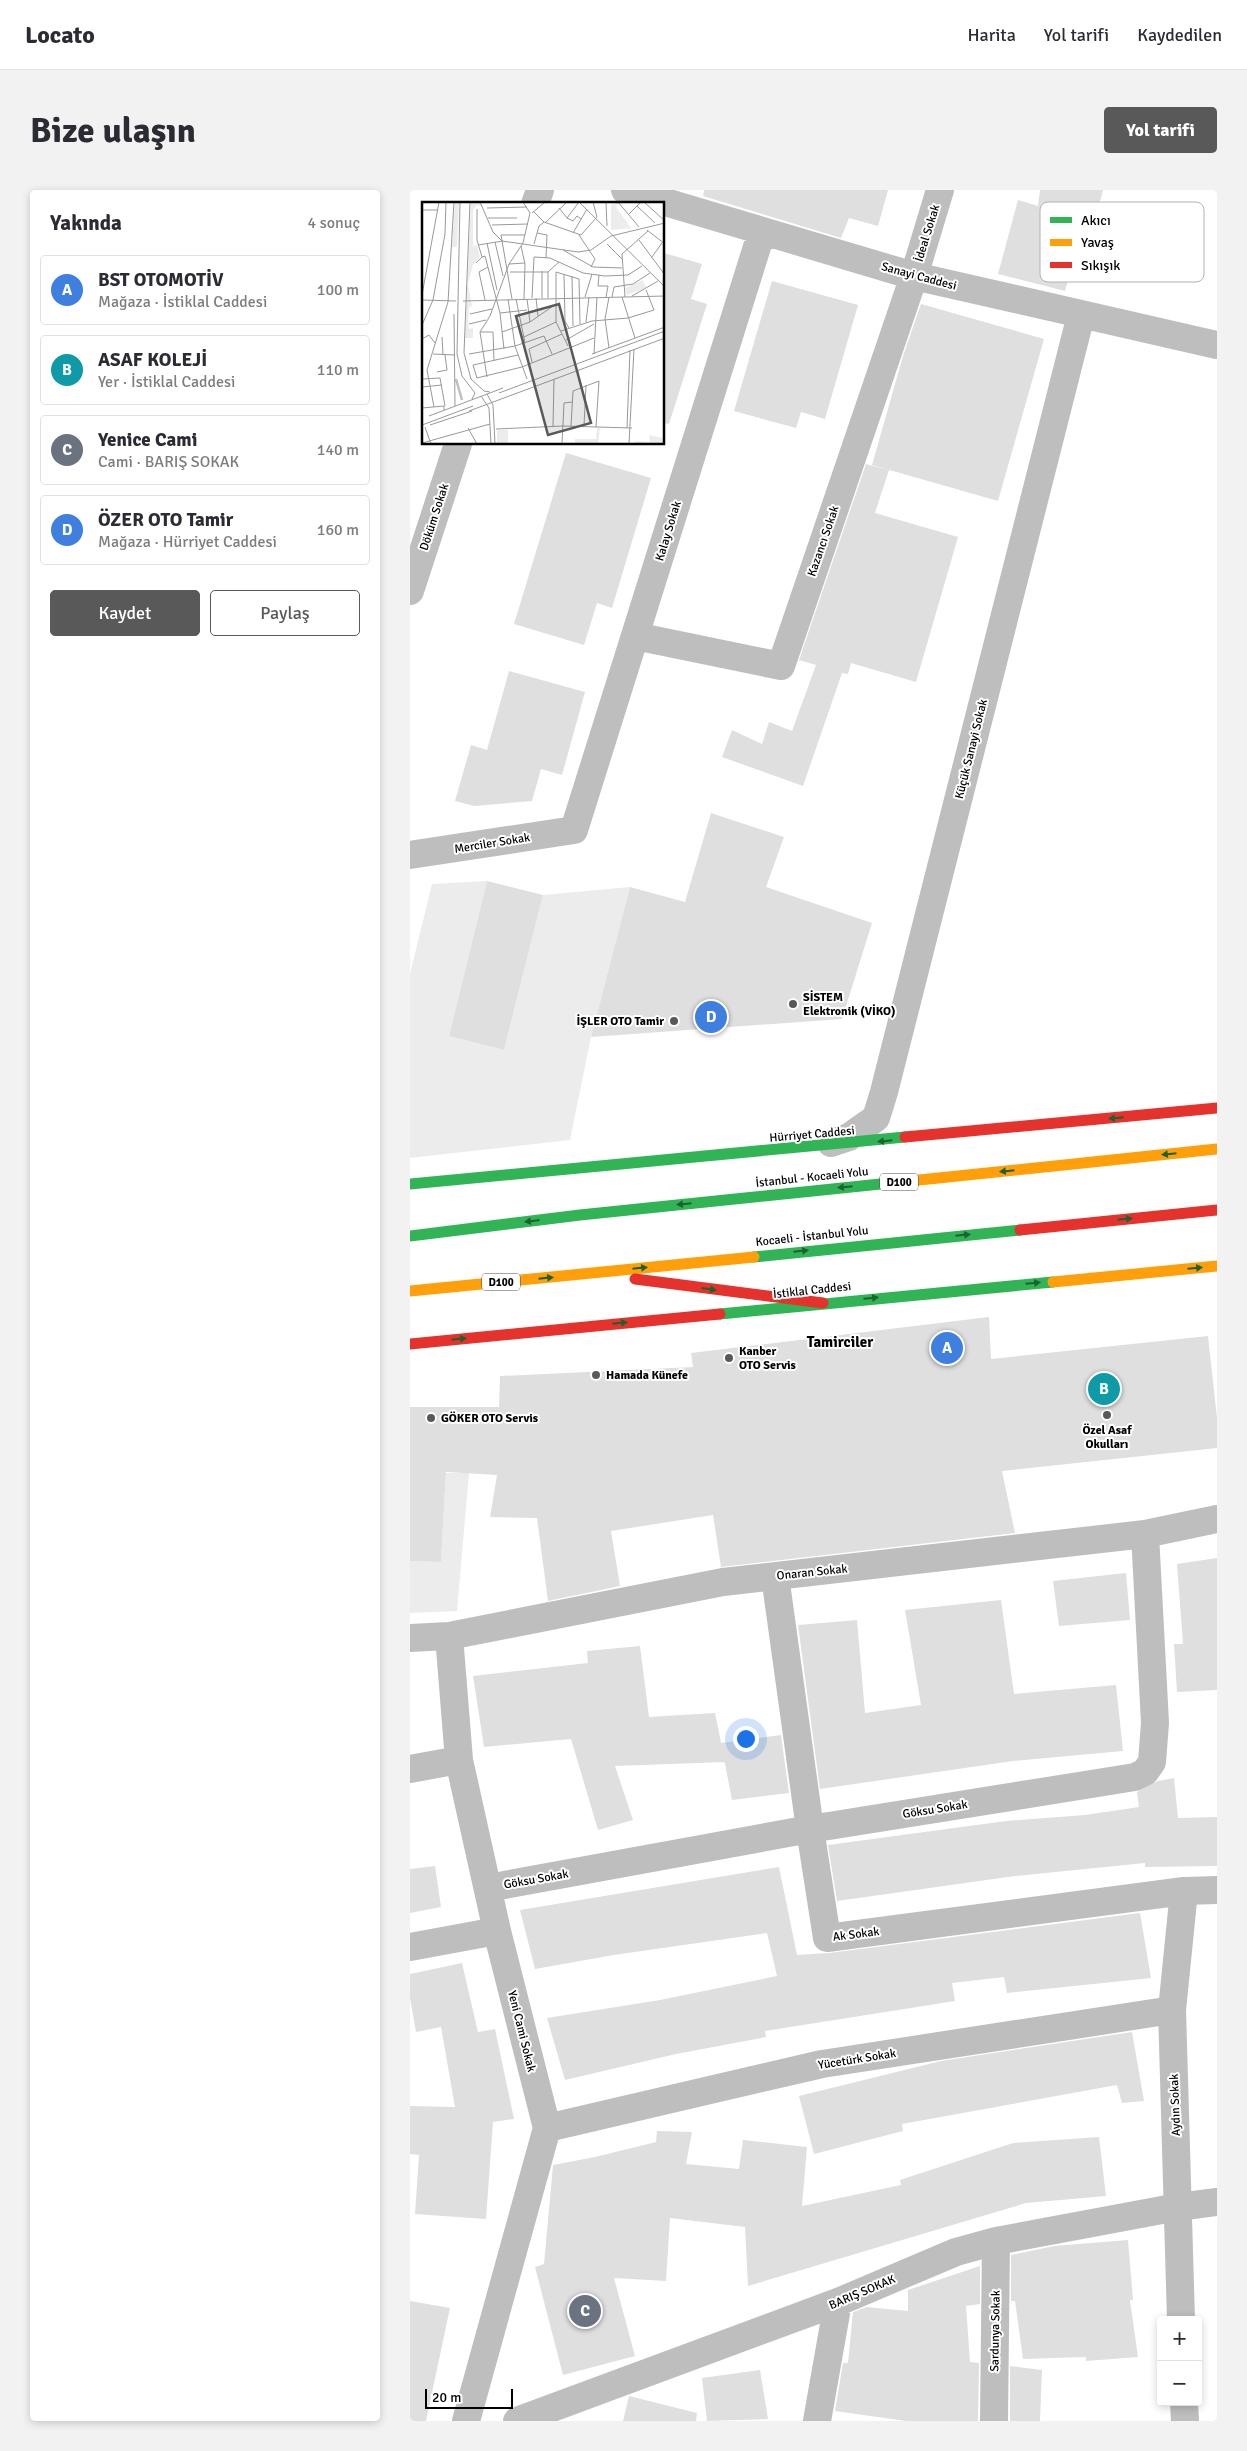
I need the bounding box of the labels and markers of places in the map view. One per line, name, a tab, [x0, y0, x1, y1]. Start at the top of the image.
place label: SİSTEM Elektronik (VİKO)	[803, 990, 896, 1019]
pin: D	[695, 998, 727, 1036]
marker: SİSTEM Elektronik (VİKO)	[787, 998, 799, 1010]
place label: İŞLER OTO Tamir	[577, 1014, 664, 1029]
marker: İŞLER OTO Tamir	[668, 1015, 680, 1027]
pin: A	[931, 1329, 963, 1367]
place label: Kanber OTO Servis	[739, 1344, 797, 1373]
marker: Kanber OTO Servis	[723, 1352, 735, 1364]
place label: Hamada Künefe	[606, 1368, 688, 1383]
marker: Hamada Künefe	[590, 1369, 602, 1381]
pin: B	[1088, 1370, 1120, 1408]
marker: Özel Asaf Okulları	[1101, 1409, 1113, 1421]
place label: GÖKER OTO Servis	[441, 1411, 539, 1426]
marker: GÖKER OTO Servis	[425, 1412, 437, 1424]
place label: Özel Asaf Okulları	[1083, 1423, 1132, 1452]
pin: C	[569, 2292, 601, 2330]

